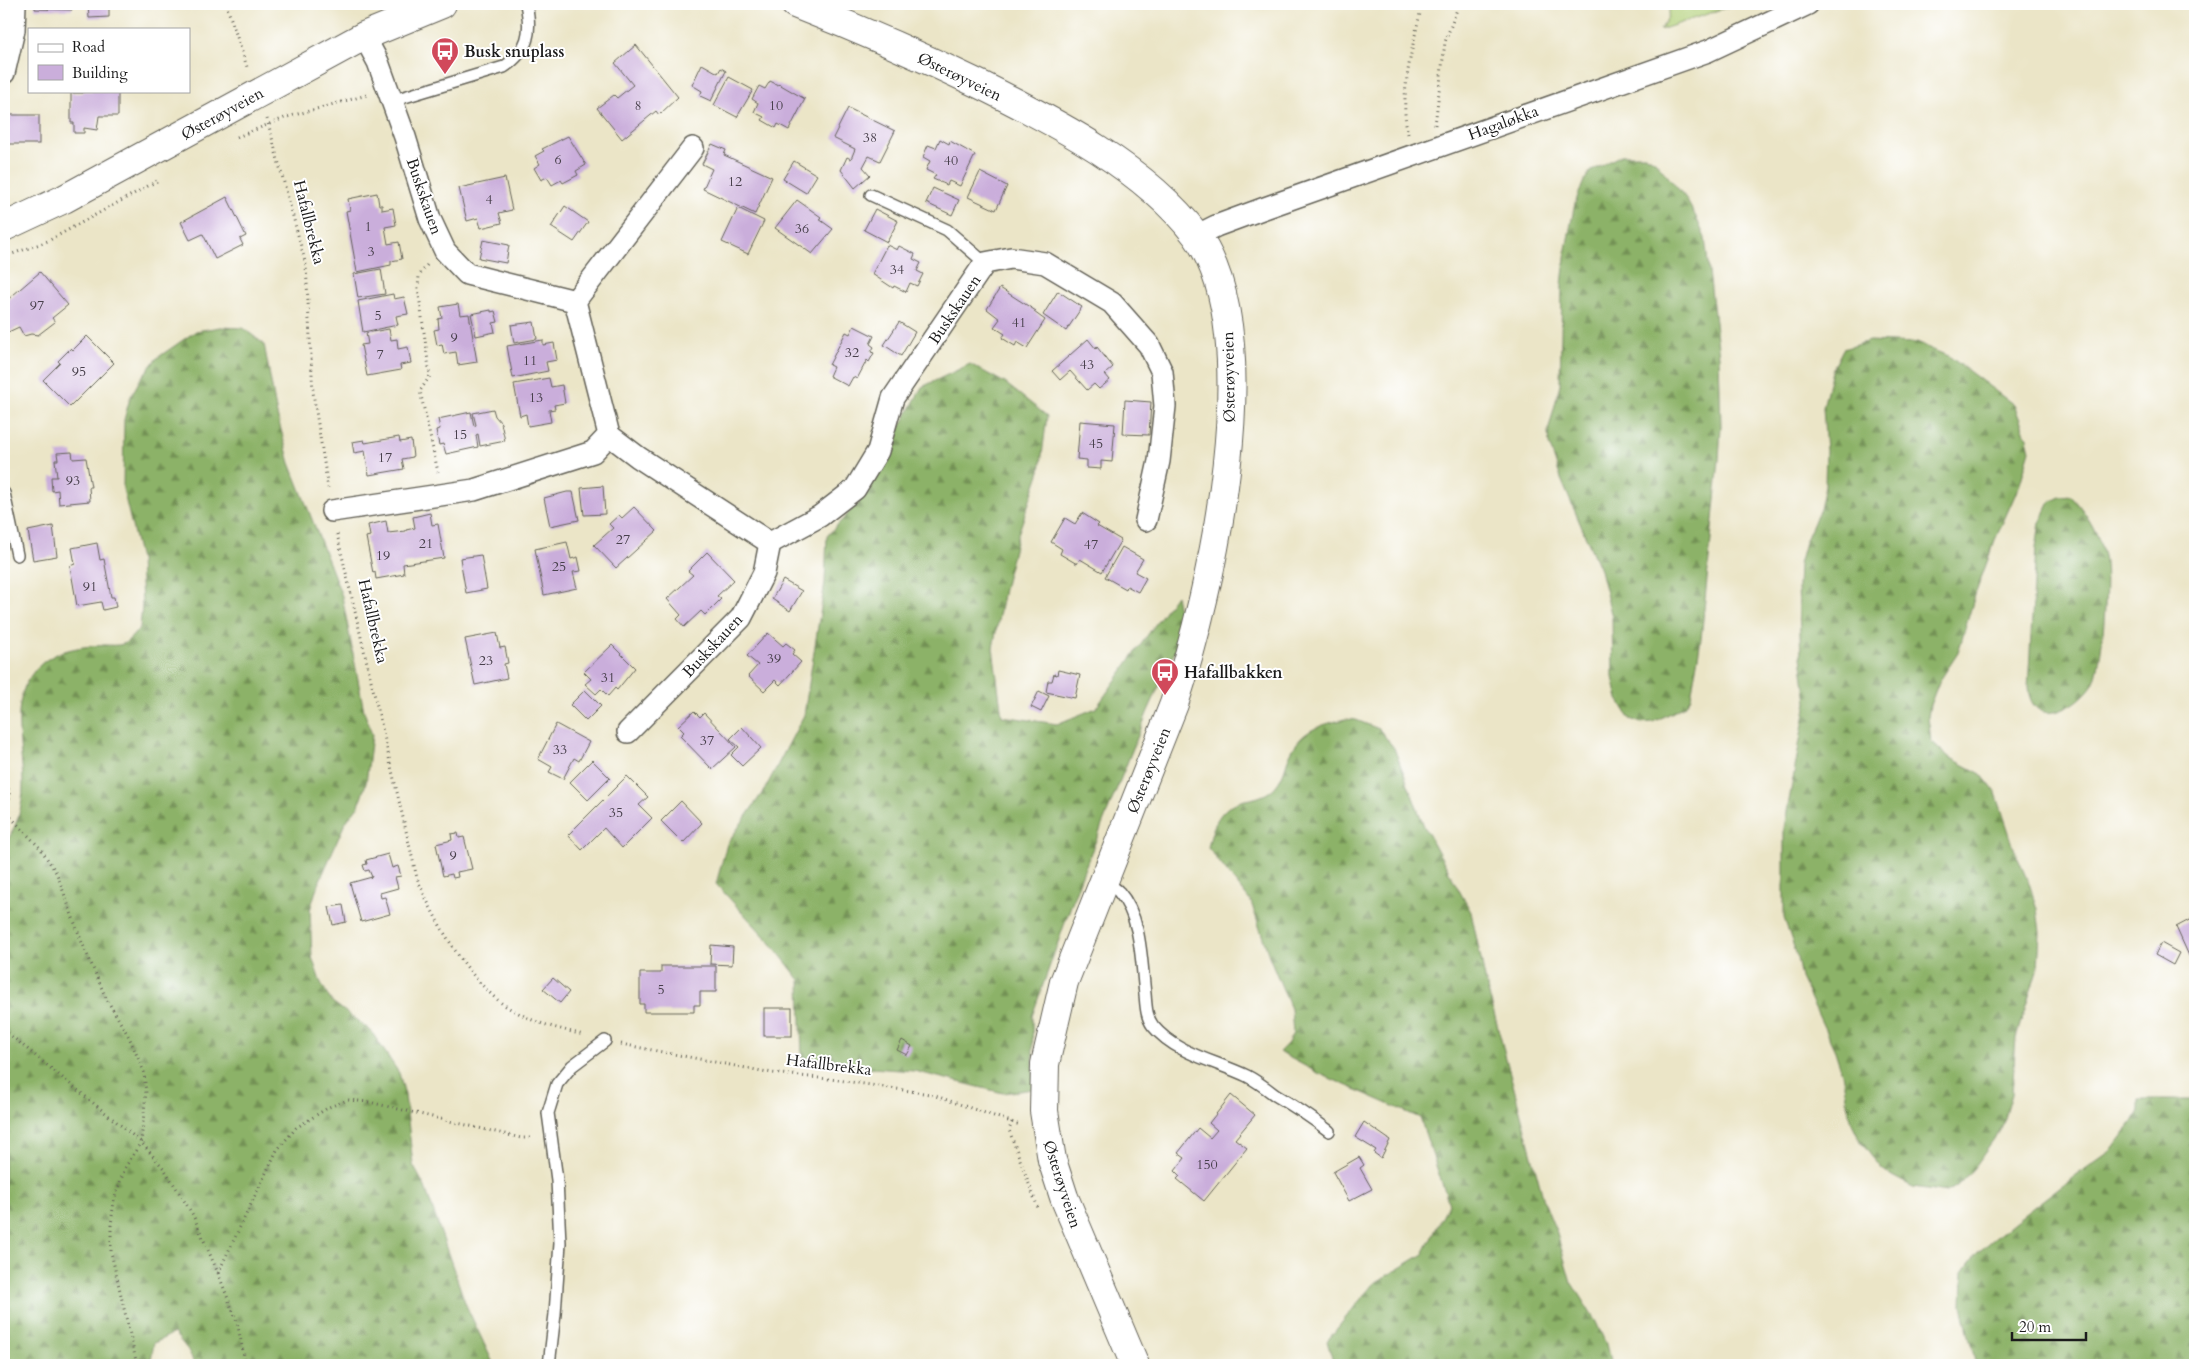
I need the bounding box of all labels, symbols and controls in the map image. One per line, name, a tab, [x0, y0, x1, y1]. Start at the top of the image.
legend	[28, 28, 190, 92]
bus stop icon: Busk snuplass	[430, 36, 460, 75]
text: Road	[72, 37, 105, 57]
place label: Busk snuplass	[464, 41, 564, 63]
street label: Østerøyveien	[914, 47, 1005, 107]
text: Building	[72, 63, 128, 83]
street label: Østerøyveien	[177, 82, 268, 146]
house number: 8	[634, 96, 642, 115]
house number: 10	[769, 96, 783, 115]
street label: Hagaløkka	[1465, 100, 1542, 146]
house number: 38	[863, 128, 877, 147]
house number: 6	[554, 150, 562, 169]
house number: 40	[944, 151, 958, 170]
street label: Buskskauen	[401, 155, 447, 238]
house number: 12	[728, 172, 742, 191]
street label: Hafallbrekka	[288, 178, 330, 267]
house number: 4	[485, 190, 493, 209]
house number: 1	[364, 217, 372, 236]
house number: 36	[795, 219, 809, 238]
house number: 3	[367, 242, 375, 261]
house number: 34	[890, 260, 904, 279]
street label: Buskskauen	[923, 270, 986, 349]
house number: 97	[30, 296, 44, 315]
house number: 5	[374, 306, 382, 325]
house number: 41	[1012, 313, 1026, 332]
house number: 9	[450, 328, 458, 347]
street label: Østerøyveien	[1217, 331, 1241, 423]
house number: 32	[845, 343, 859, 362]
house number: 7	[376, 345, 384, 364]
house number: 11	[523, 351, 537, 370]
house number: 43	[1080, 355, 1094, 374]
house number: 95	[72, 362, 86, 381]
house number: 13	[529, 388, 543, 407]
house number: 15	[453, 425, 467, 444]
house number: 45	[1089, 434, 1103, 453]
house number: 17	[378, 448, 392, 467]
house number: 93	[66, 471, 80, 490]
house number: 27	[616, 530, 630, 549]
house number: 21	[419, 534, 433, 553]
house number: 47	[1084, 535, 1098, 554]
house number: 19	[376, 546, 390, 565]
house number: 25	[552, 557, 566, 576]
house number: 91	[83, 577, 97, 596]
street label: Hafallbrekka	[353, 577, 393, 666]
street label: Buskskauen	[678, 609, 748, 682]
house number: 39	[767, 649, 781, 668]
house number: 23	[479, 651, 493, 670]
bus stop icon: Hafallbakken	[1150, 657, 1180, 696]
place label: Hafallbakken	[1184, 662, 1283, 684]
house number: 31	[601, 668, 615, 687]
street label: Østerøyveien	[1122, 724, 1176, 817]
house number: 37	[700, 731, 714, 750]
house number: 33	[553, 740, 567, 759]
house number: 35	[609, 803, 623, 822]
house number: 9	[449, 846, 457, 865]
house number: 5	[657, 980, 665, 999]
street label: Hafallbrekka	[785, 1049, 873, 1081]
street label: Østerøyveien	[1038, 1138, 1087, 1231]
house number: 150	[1196, 1155, 1218, 1174]
scale bar	[2012, 1309, 2085, 1341]
text: 20 m	[2019, 1317, 2051, 1337]

